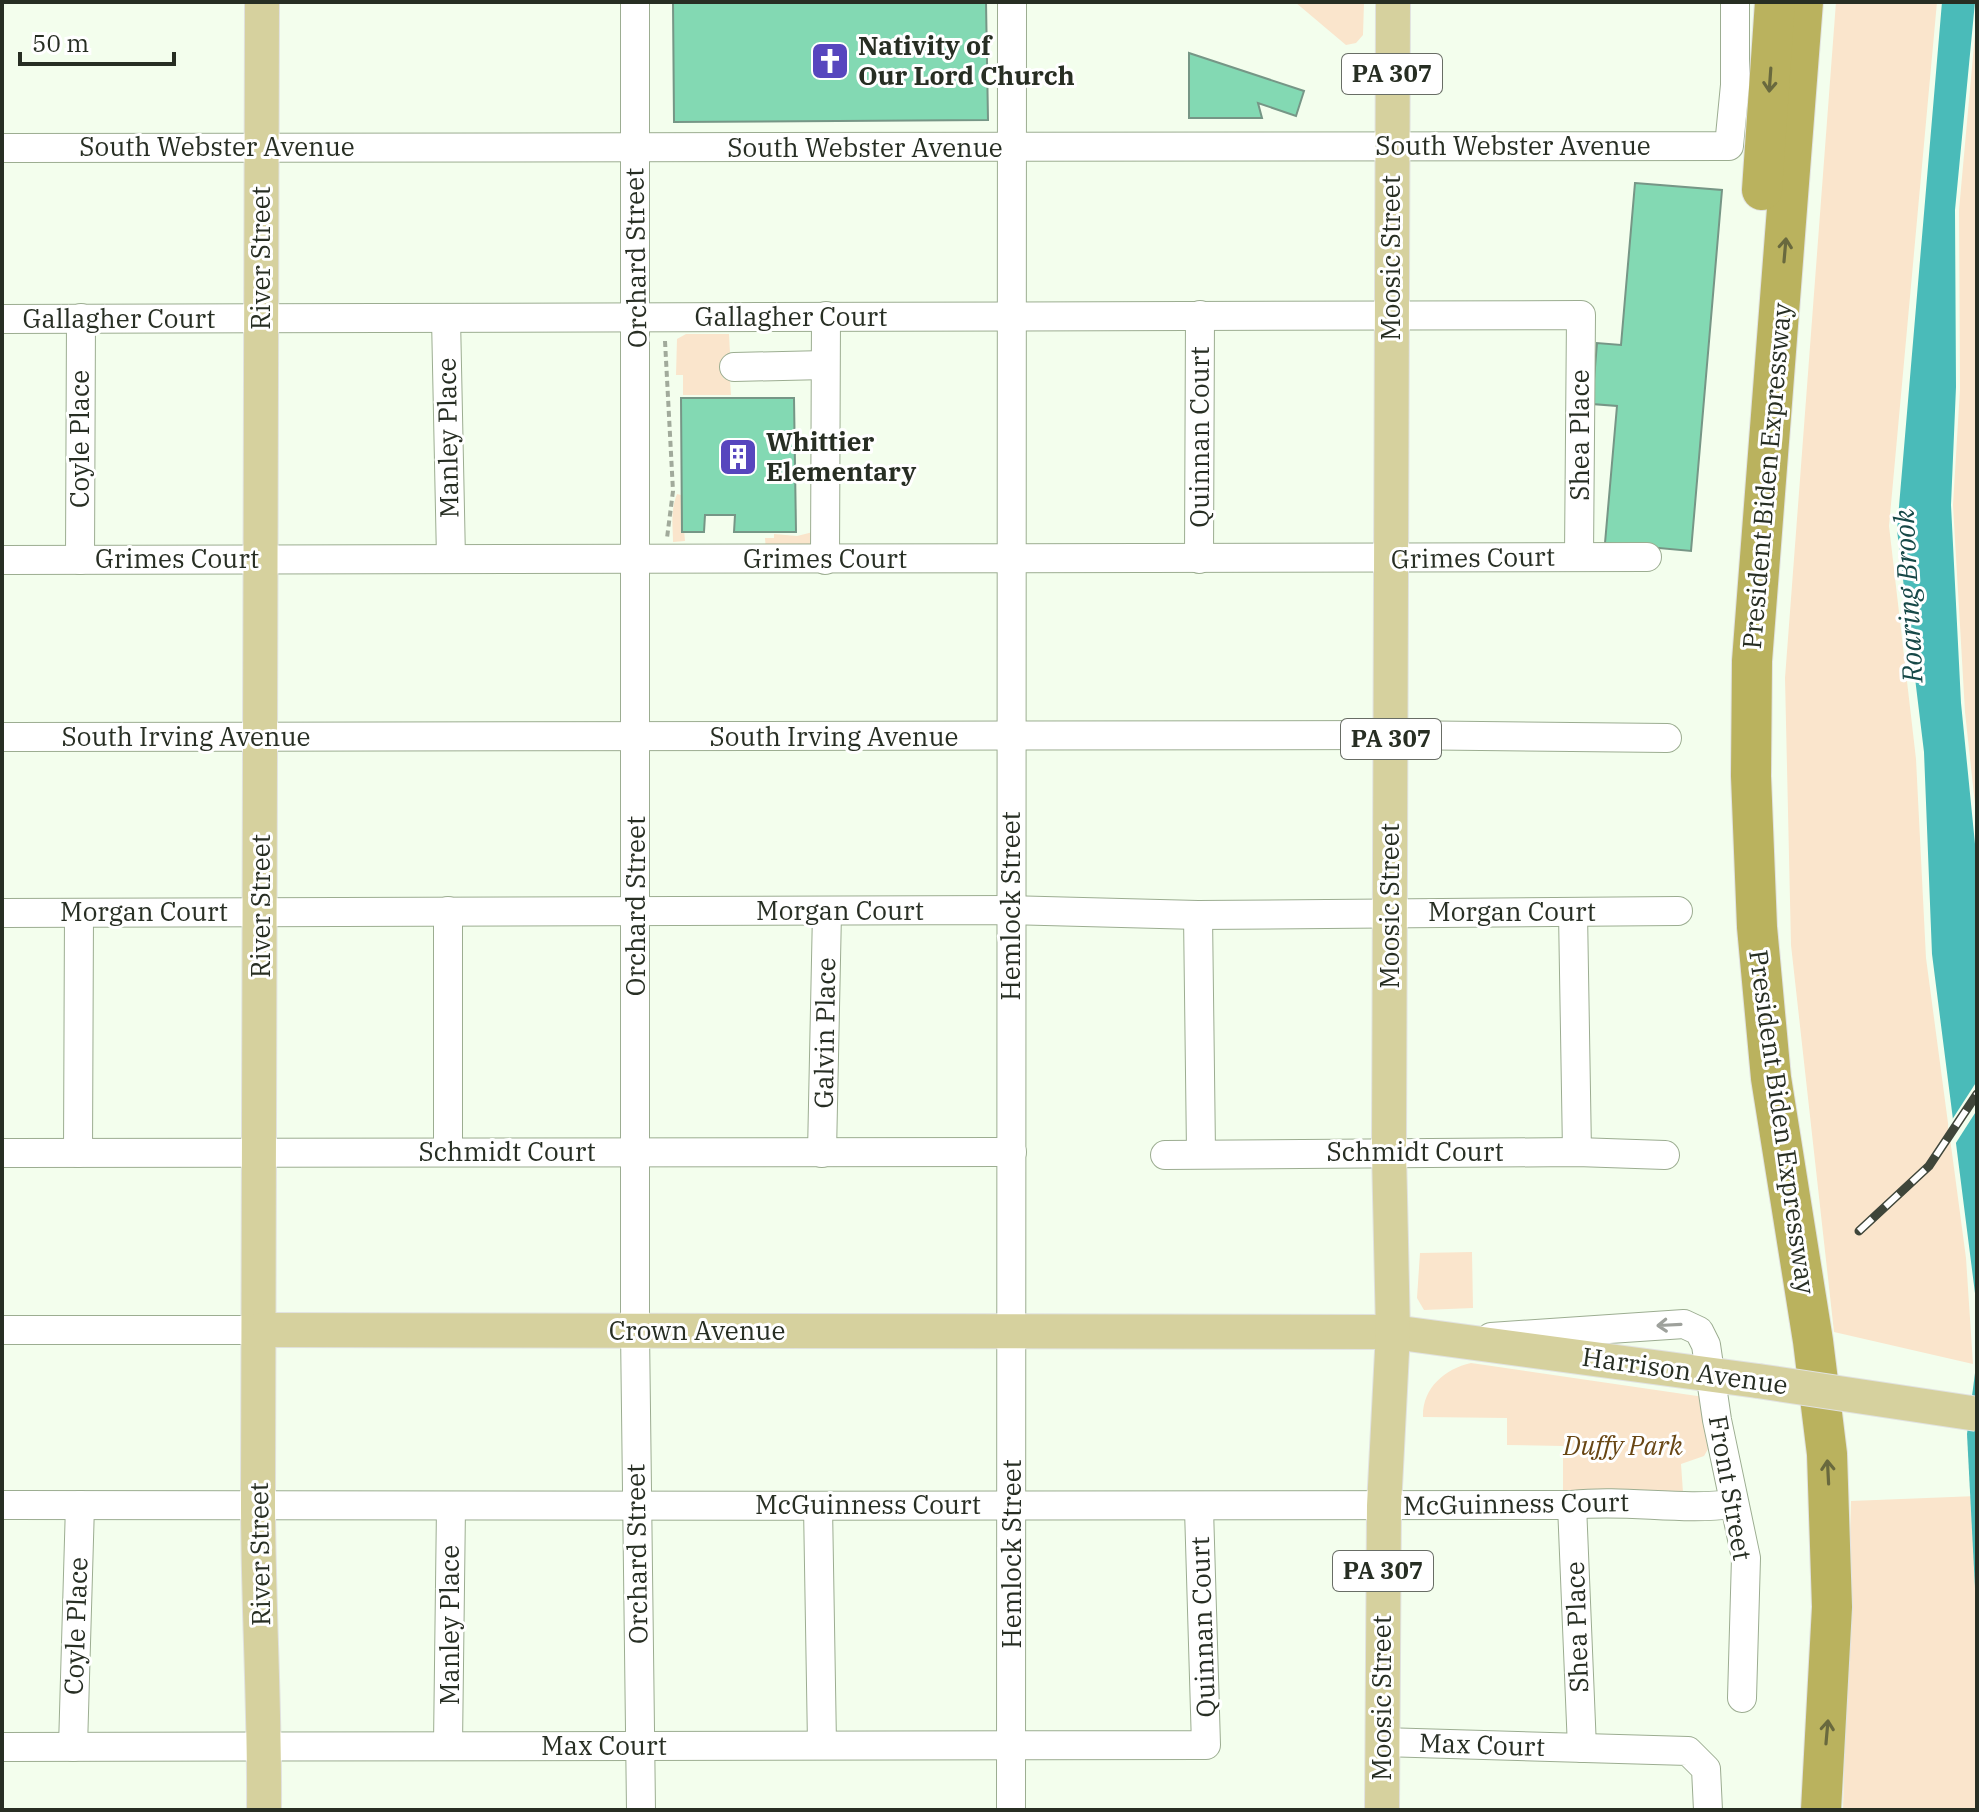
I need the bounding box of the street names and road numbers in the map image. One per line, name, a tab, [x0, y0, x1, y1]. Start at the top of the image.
road number: PA 307	[1342, 54, 1442, 94]
street label: South Webster Avenue	[1375, 128, 1651, 162]
street label: South Webster Avenue	[79, 129, 355, 163]
street label: South Webster Avenue	[727, 130, 1003, 164]
street label: Orchard Street	[616, 168, 654, 348]
street label: Moosic Street	[1373, 175, 1407, 341]
street label: River Street	[243, 186, 277, 330]
street label: Gallagher Court	[694, 299, 888, 333]
street label: Gallagher Court	[22, 301, 216, 335]
street label: President Biden Expressway	[1734, 301, 1798, 650]
street label: Quinnan Court	[1182, 346, 1216, 528]
street label: Manley Place	[429, 358, 465, 518]
street label: Shea Place	[1562, 369, 1596, 501]
street label: Coyle Place	[62, 370, 96, 508]
street label: Grimes Court	[1391, 539, 1555, 575]
street label: Grimes Court	[95, 541, 259, 575]
street label: Grimes Court	[743, 541, 907, 575]
street label: South Irving Avenue	[61, 719, 311, 753]
street label: South Irving Avenue	[709, 719, 959, 753]
road number: PA 307	[1341, 719, 1441, 759]
street label: Hemlock Street	[993, 811, 1027, 1001]
street label: Orchard Street	[618, 816, 652, 996]
street label: Moosic Street	[1372, 823, 1406, 989]
street label: River Street	[243, 834, 277, 978]
street label: Morgan Court	[756, 893, 924, 927]
street label: Morgan Court	[60, 894, 228, 928]
street label: Morgan Court	[1428, 894, 1596, 928]
street label: President Biden Expressway	[1742, 947, 1824, 1296]
street label: Galvin Place	[806, 957, 842, 1109]
street label: Schmidt Court	[418, 1134, 596, 1168]
street label: Schmidt Court	[1326, 1134, 1504, 1168]
street label: Crown Avenue	[609, 1313, 785, 1347]
street label: Harrison Avenue	[1580, 1339, 1790, 1401]
street label: Front Street	[1702, 1413, 1760, 1563]
street label: Hemlock Street	[994, 1459, 1028, 1649]
street label: Orchard Street	[617, 1464, 655, 1644]
street label: River Street	[241, 1482, 277, 1626]
street label: McGuinness Court	[1403, 1484, 1629, 1522]
street label: McGuinness Court	[755, 1487, 981, 1521]
street label: Quinnan Court	[1182, 1536, 1222, 1718]
street label: Manley Place	[432, 1545, 466, 1705]
road number: PA 307	[1333, 1551, 1433, 1591]
street label: Coyle Place	[56, 1556, 94, 1696]
street label: Shea Place	[1557, 1561, 1595, 1693]
street label: Moosic Street	[1364, 1615, 1398, 1781]
street label: Max Court	[1419, 1725, 1546, 1763]
street label: Max Court	[541, 1728, 667, 1762]

